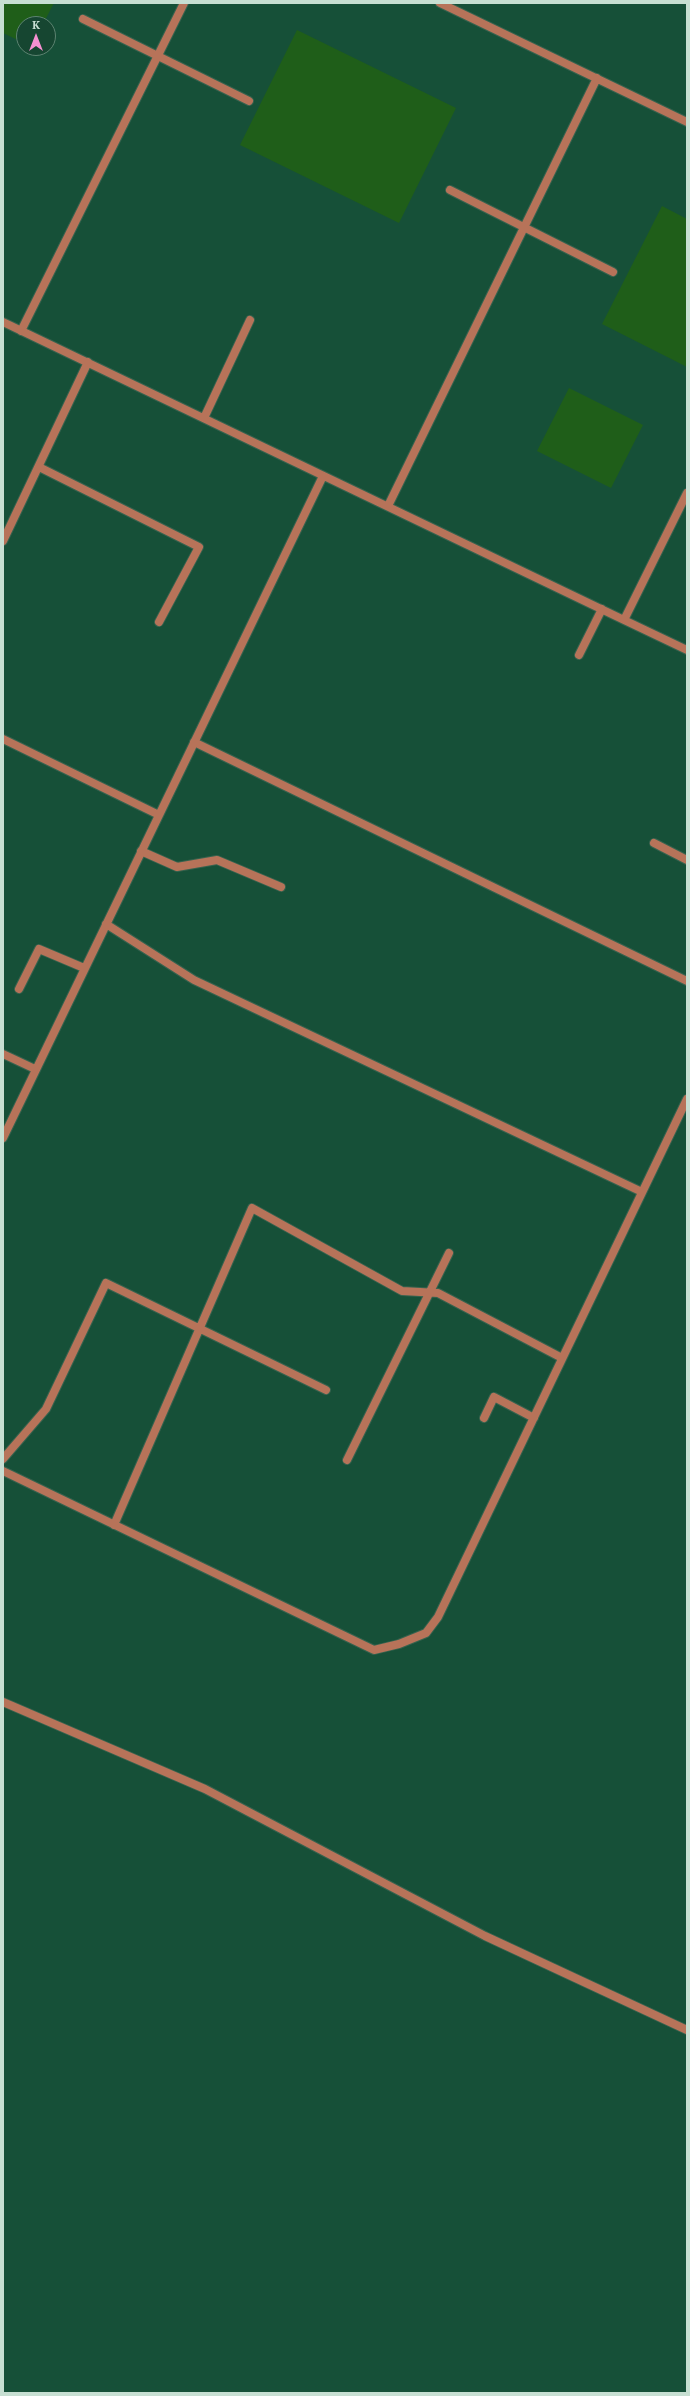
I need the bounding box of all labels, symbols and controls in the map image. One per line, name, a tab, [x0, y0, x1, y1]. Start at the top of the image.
north arrow	[16, 16, 56, 56]
text: K	[32, 17, 40, 32]

